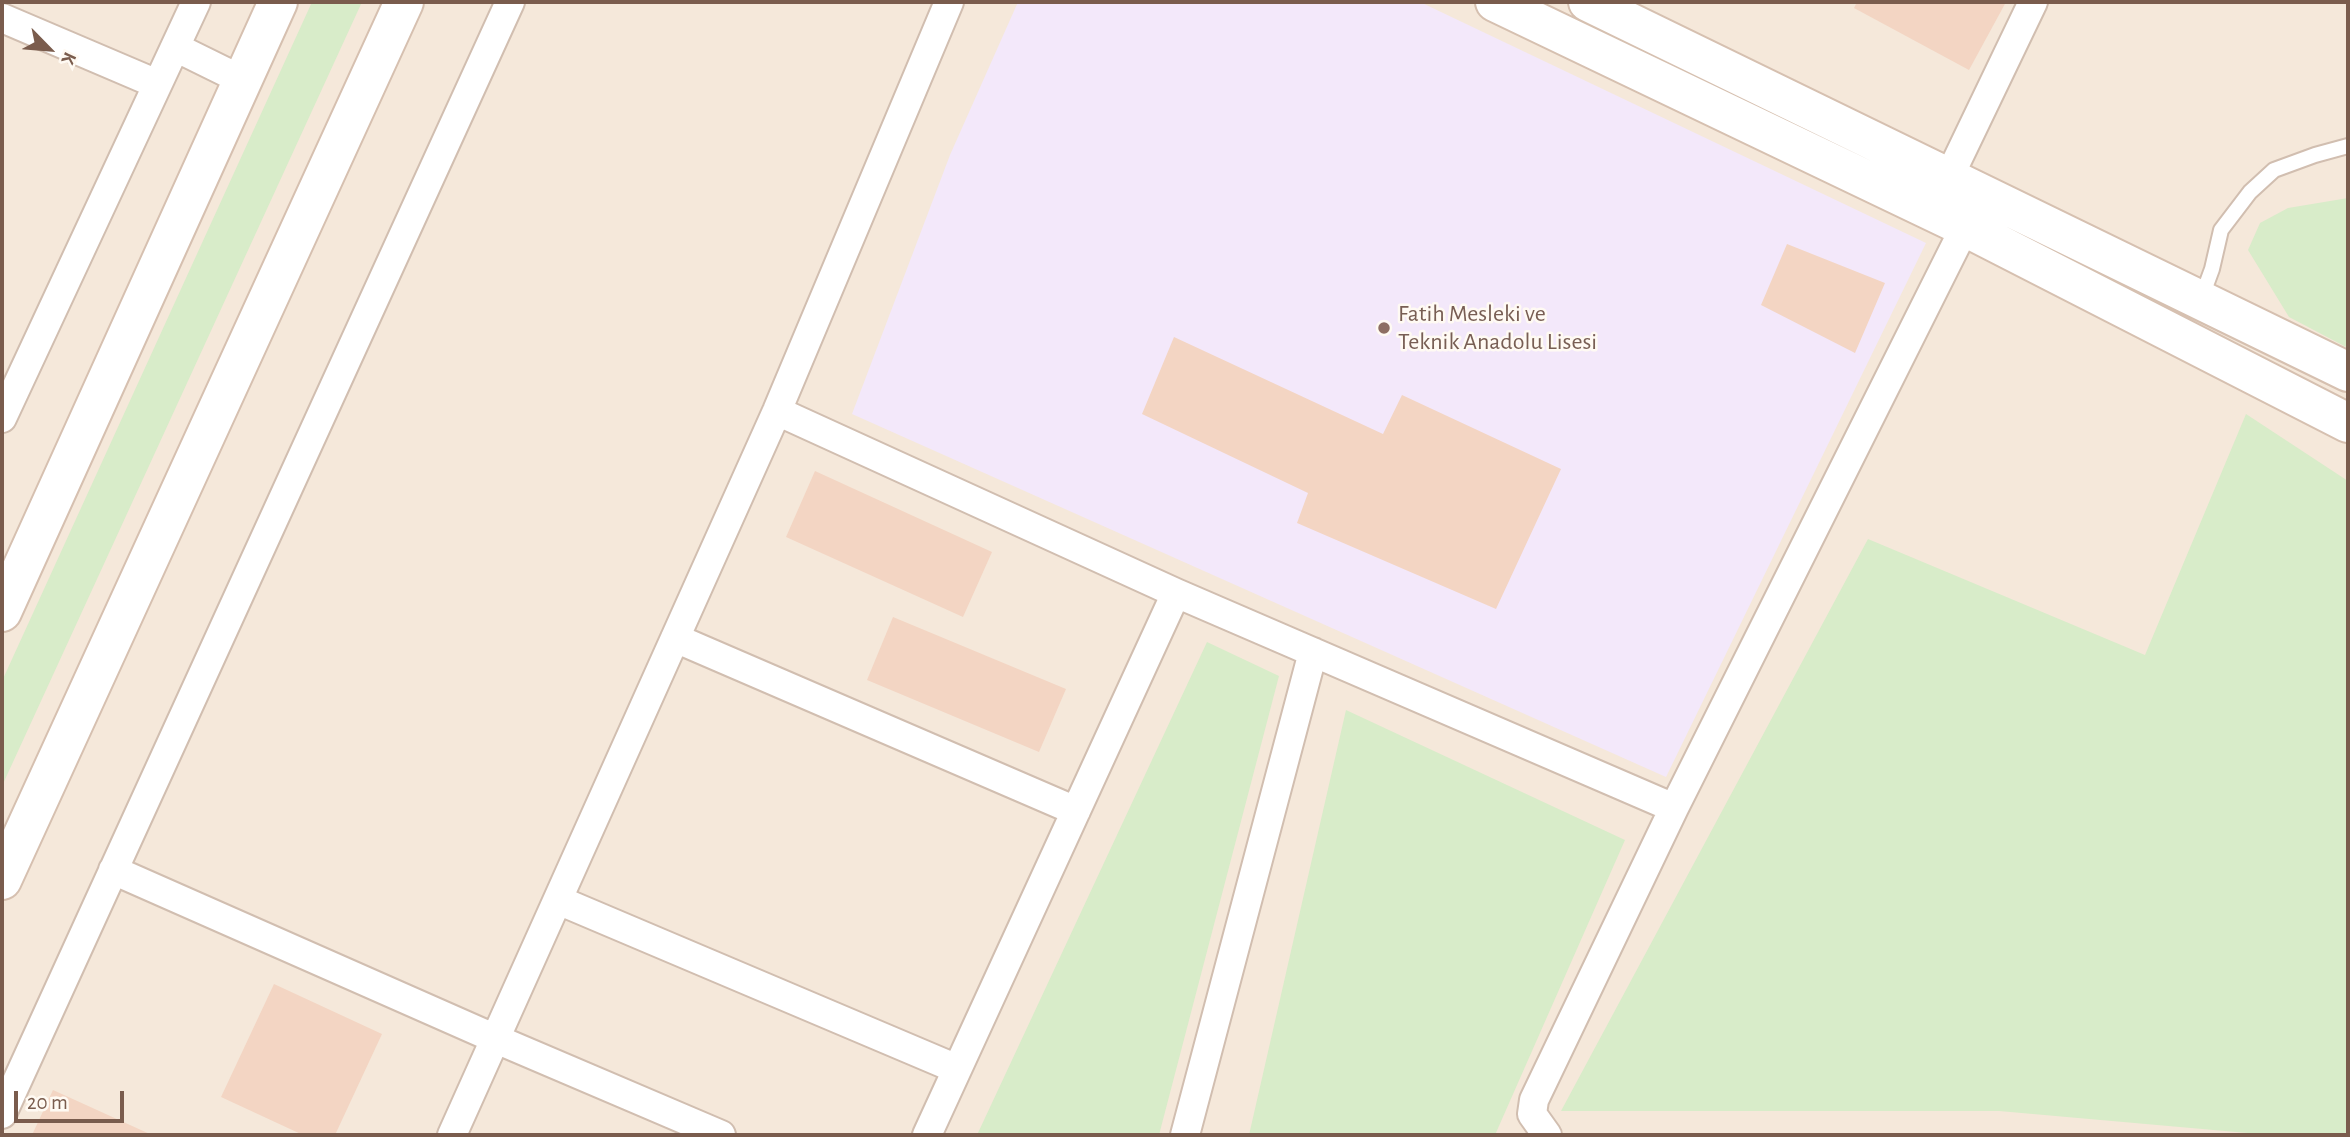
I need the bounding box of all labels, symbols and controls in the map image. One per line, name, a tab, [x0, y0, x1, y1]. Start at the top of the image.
north arrow	[14, 14, 84, 84]
text: K	[58, 49, 79, 67]
place label: Fatih Mesleki ve Teknik Anadolu Lisesi	[1398, 300, 1597, 356]
marker: Fatih Mesleki ve Teknik Anadolu Lisesi	[1376, 320, 1392, 336]
scale bar	[18, 1078, 128, 1122]
text: 20 m	[27, 1092, 68, 1113]

